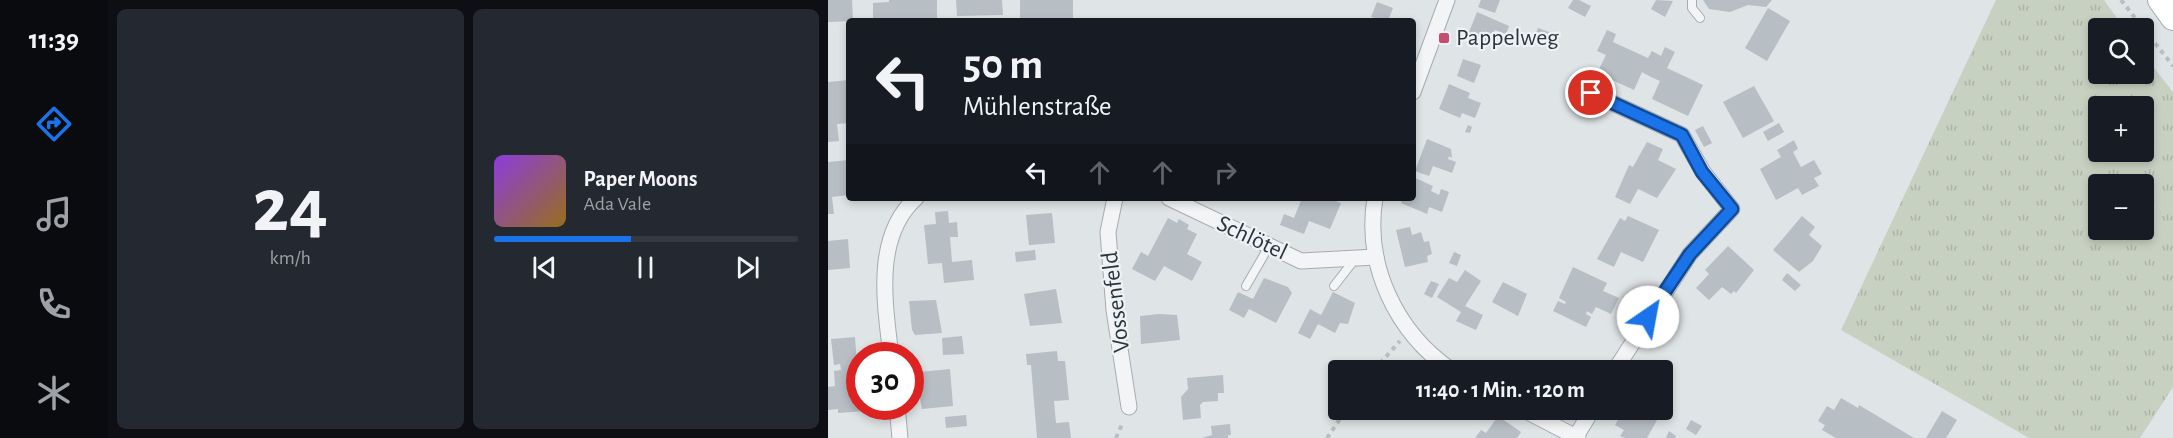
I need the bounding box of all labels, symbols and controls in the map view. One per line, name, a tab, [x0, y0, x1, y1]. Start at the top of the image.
map controls	[2088, 18, 2154, 240]
button: search	[2088, 18, 2154, 84]
text: 11:39	[29, 26, 79, 53]
place label: Pappelweg	[1456, 26, 1559, 50]
marker: Pappelweg	[1437, 31, 1451, 45]
icon: left	[864, 42, 942, 120]
text: 50 m	[963, 44, 1043, 86]
pin	[1565, 67, 1616, 118]
icon: arrive	[1574, 76, 1607, 109]
text: Mühlenstraße	[963, 93, 1112, 120]
button: +	[2088, 96, 2154, 162]
icon: directions	[33, 103, 75, 145]
icon: left	[1020, 156, 1053, 189]
icon: ahead	[1083, 156, 1116, 189]
icon: ahead	[1146, 156, 1179, 189]
icon: right	[1209, 156, 1242, 189]
text: 24	[252, 168, 328, 246]
text: Paper Moons	[584, 168, 697, 190]
button: −	[2088, 174, 2154, 240]
icon: music	[33, 193, 75, 235]
text: Ada Vale	[584, 194, 651, 214]
street label: Schlötel	[1213, 211, 1291, 265]
text: km/h	[270, 248, 311, 268]
street label: Vossenfeld	[1098, 250, 1134, 354]
icon: previous	[528, 251, 561, 284]
icon: pause	[629, 251, 662, 284]
icon: next	[731, 251, 764, 284]
icon: phone	[33, 283, 75, 325]
position arrow	[1616, 285, 1680, 349]
speed limit sign: 30	[846, 342, 924, 420]
icon: climate	[33, 372, 75, 414]
text: 11:40 · 1 Min. · 120 m	[1416, 379, 1585, 401]

